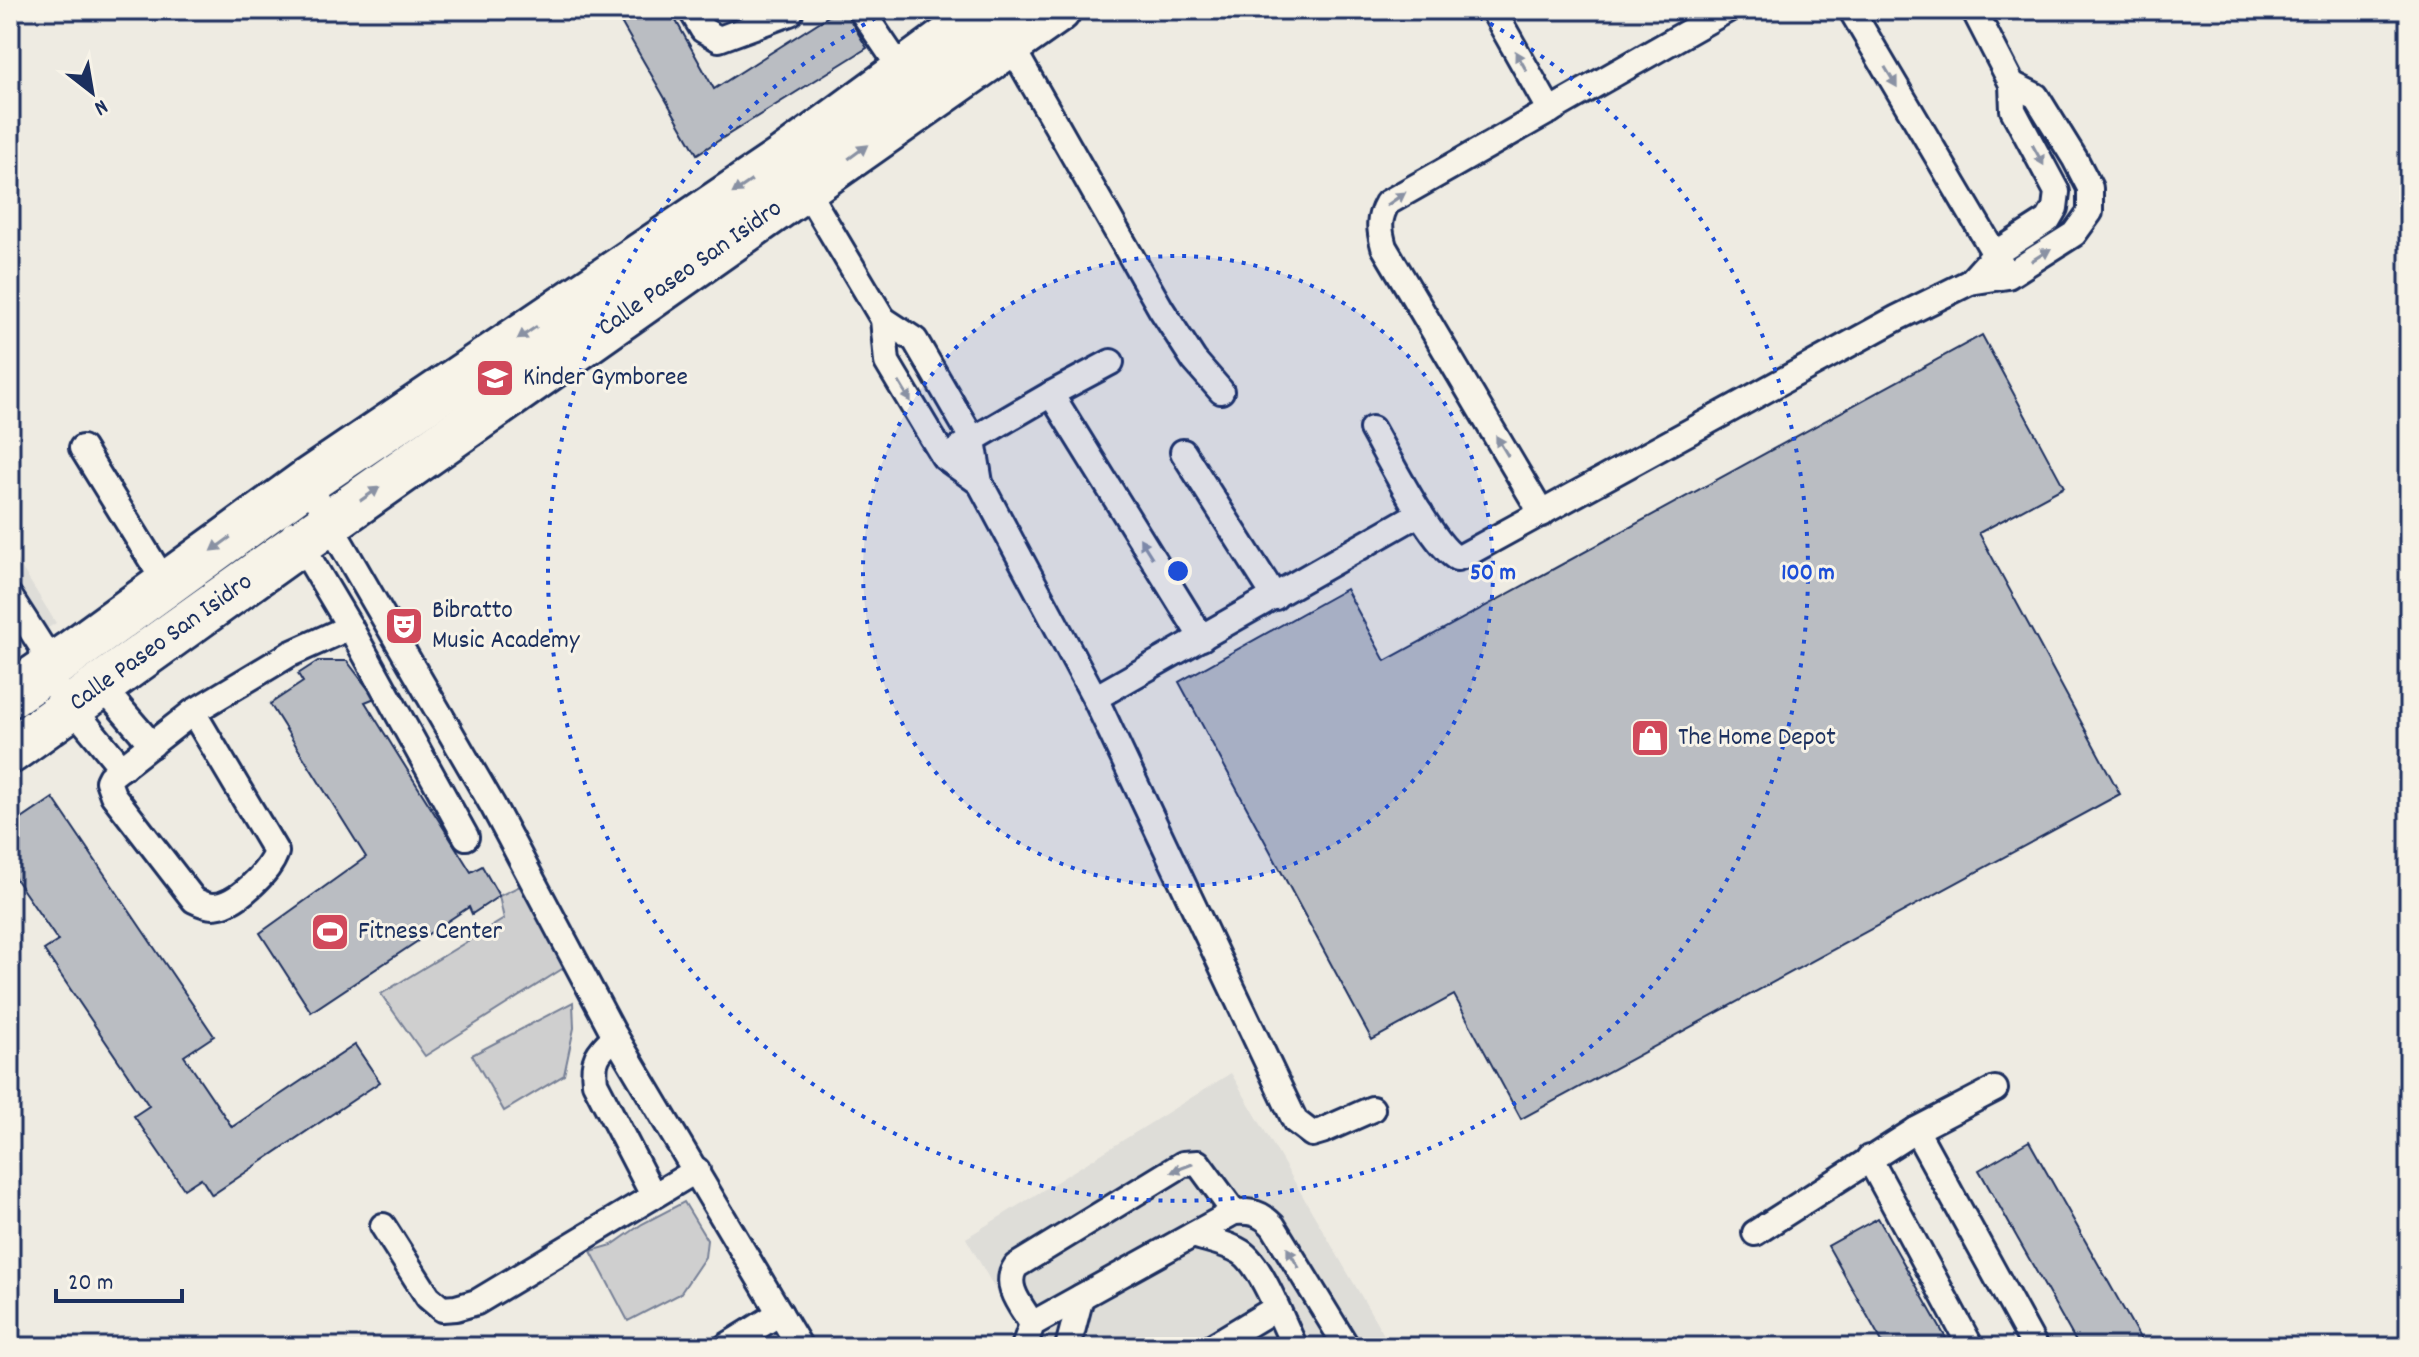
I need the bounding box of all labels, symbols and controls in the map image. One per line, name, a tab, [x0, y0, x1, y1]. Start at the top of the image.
one-way arrow	[1515, 49, 1528, 72]
north arrow	[52, 52, 132, 132]
one-way arrow	[1883, 66, 1897, 88]
text: N	[88, 90, 113, 122]
one-way arrow	[847, 144, 868, 160]
one-way arrow	[2032, 144, 2045, 167]
one-way arrow	[732, 180, 753, 195]
street label: Calle Paseo San Isidro	[591, 191, 790, 346]
one-way arrow	[1385, 191, 1407, 207]
one-way arrow	[2030, 248, 2053, 263]
one-way arrow	[516, 325, 538, 340]
school or university icon: Kinder Gymboree	[474, 357, 516, 399]
place label: Kinder Gymboree	[523, 360, 688, 397]
one-way arrow	[898, 381, 912, 403]
one-way arrow	[1495, 435, 1509, 458]
one-way arrow	[359, 487, 380, 502]
one-way arrow	[210, 536, 231, 552]
one-way arrow	[1140, 537, 1154, 559]
centre of rings	[1164, 557, 1192, 585]
text: 50 m	[1470, 557, 1516, 591]
text: 100 m	[1781, 557, 1835, 591]
street label: Calle Paseo San Isidro	[62, 564, 260, 721]
place label: Bibratto Music Academy	[432, 593, 580, 660]
theatre icon: Bibratto Music Academy	[383, 605, 425, 647]
shop icon: The Home Depot	[1629, 717, 1671, 759]
place label: The Home Depot	[1678, 720, 1836, 757]
sports icon: Fitness Center	[309, 911, 351, 953]
place label: Fitness Center	[358, 914, 503, 951]
one-way arrow	[1170, 1162, 1194, 1175]
one-way arrow	[1286, 1247, 1300, 1269]
scale bar	[56, 1253, 182, 1303]
text: 20 m	[68, 1267, 114, 1301]

